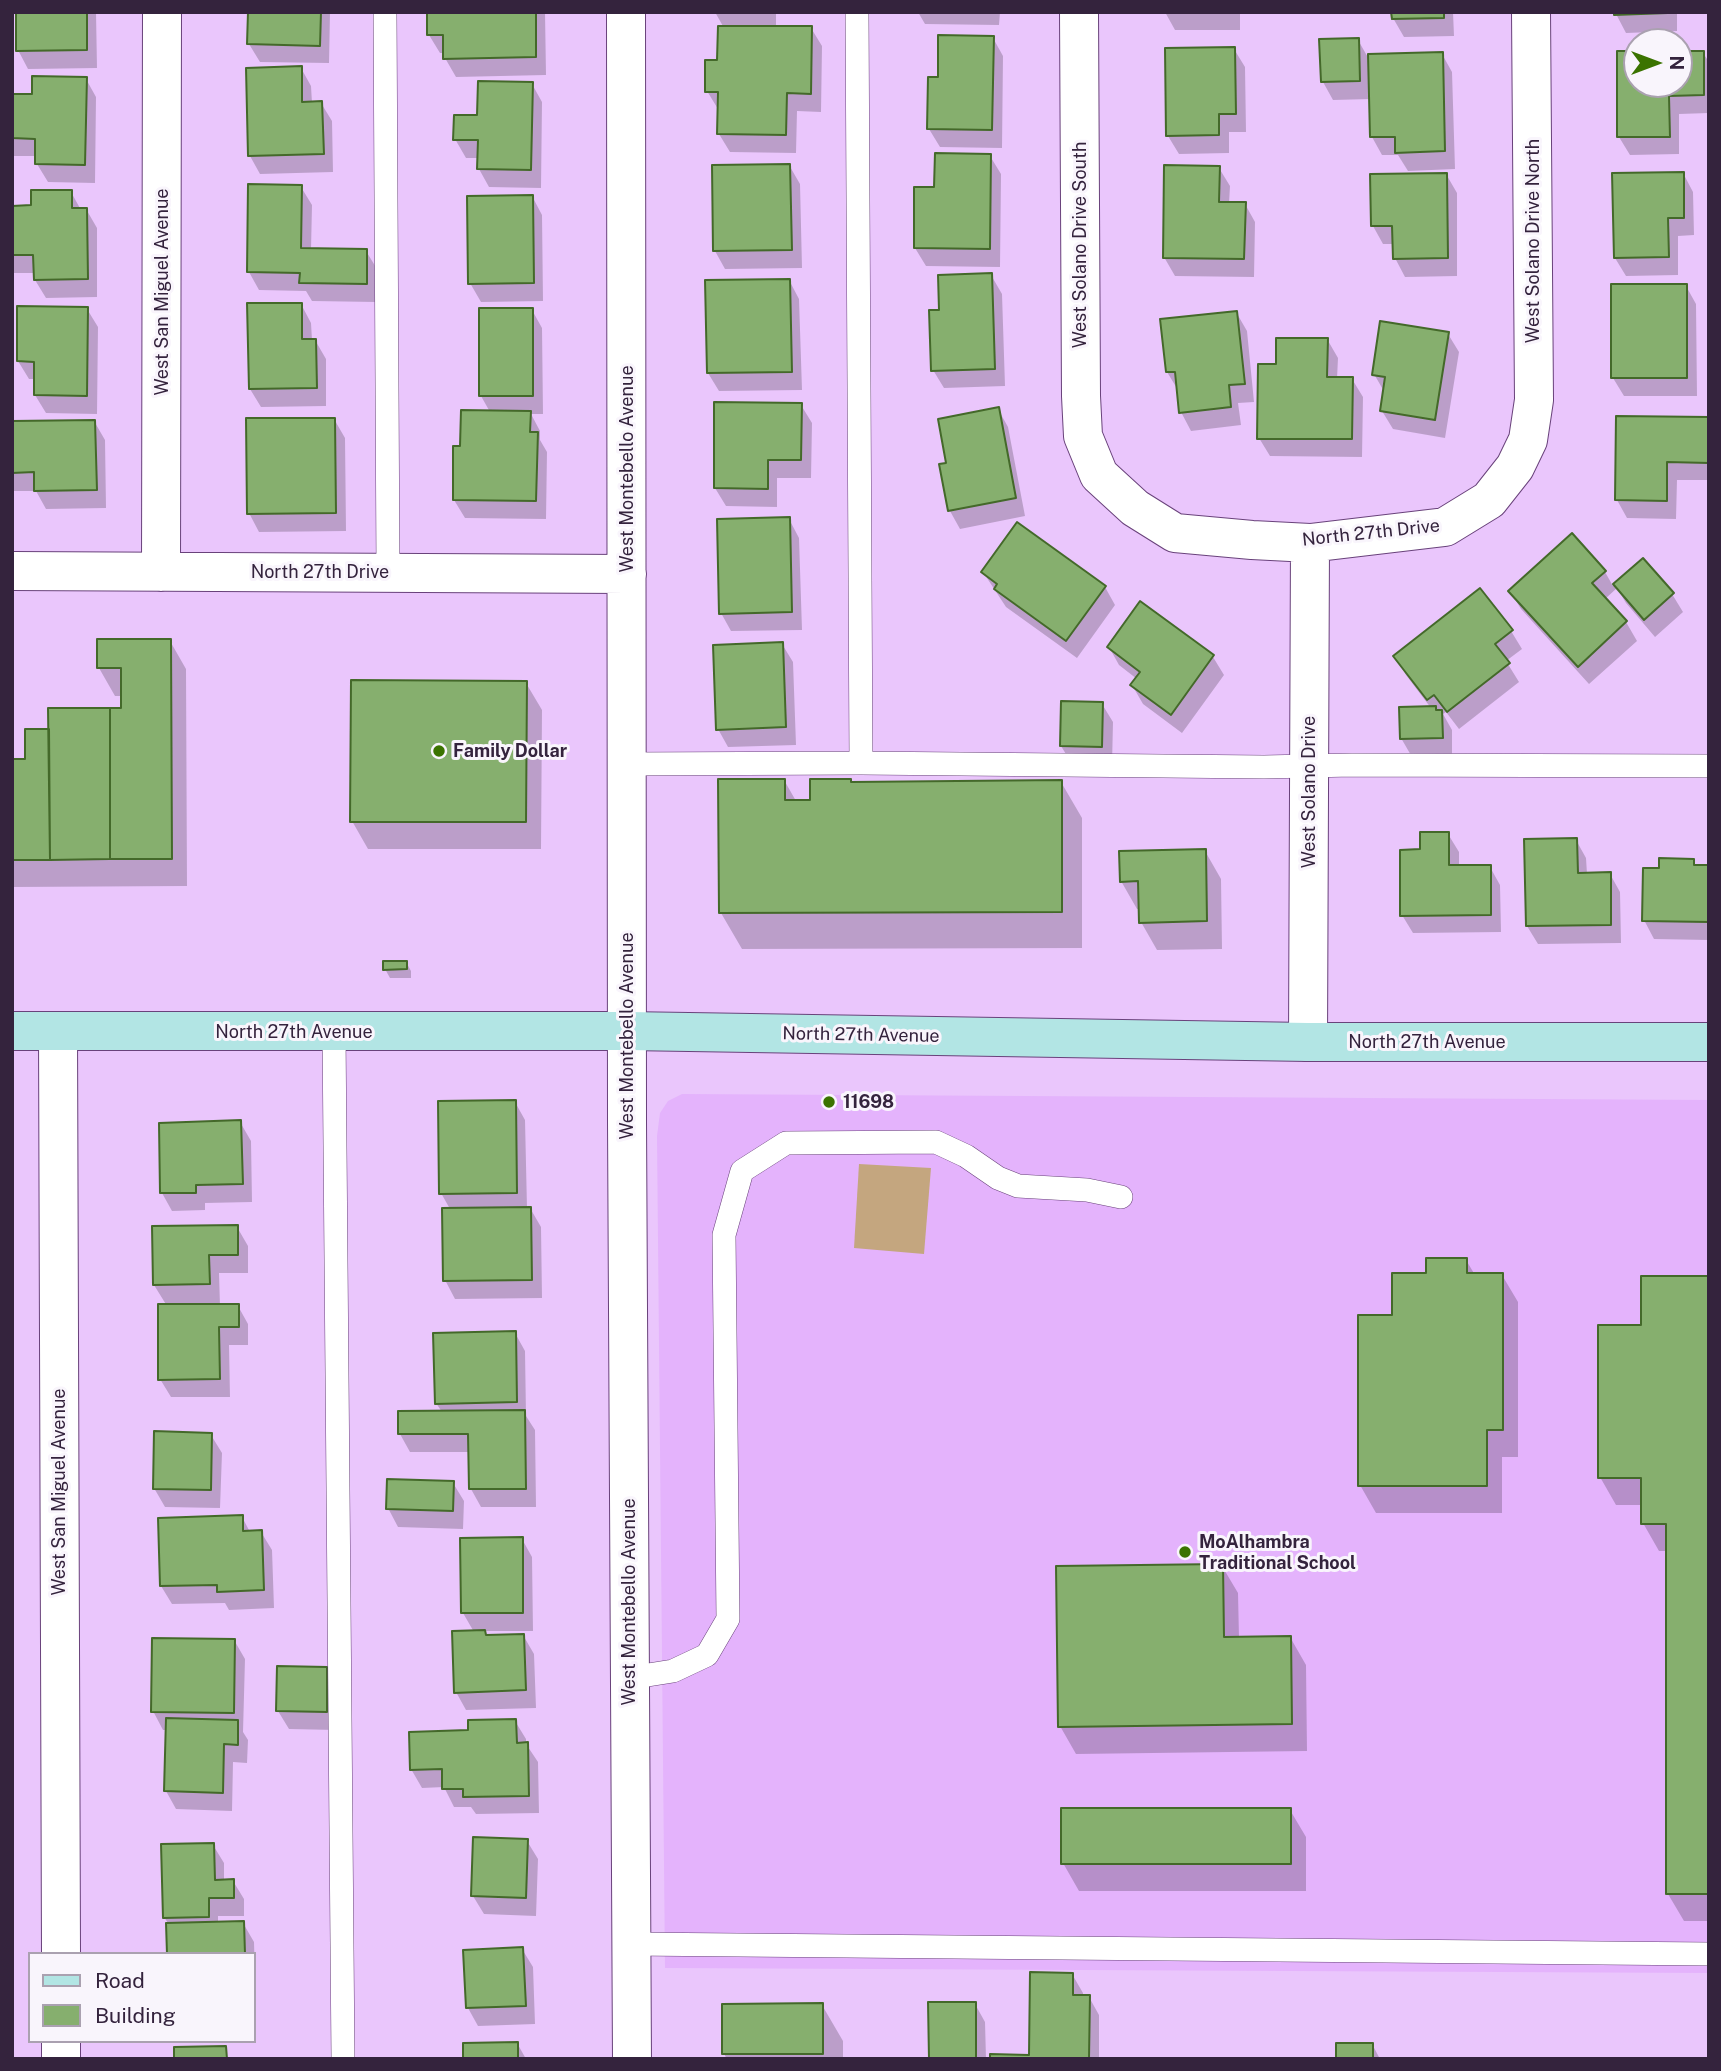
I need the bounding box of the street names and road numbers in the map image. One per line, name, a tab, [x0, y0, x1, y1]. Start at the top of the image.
street label: West Solano Drive North	[1522, 139, 1544, 343]
street label: West Solano Drive South	[1069, 142, 1091, 348]
street label: West San Miguel Avenue	[151, 188, 173, 396]
street label: West Montebello Avenue	[616, 365, 638, 573]
street label: North 27th Drive	[1301, 515, 1441, 551]
street label: North 27th Drive	[251, 561, 389, 583]
street label: West Solano Drive	[1298, 716, 1320, 868]
street label: West Montebello Avenue	[616, 932, 638, 1140]
street label: North 27th Avenue	[215, 1021, 373, 1043]
street label: North 27th Avenue	[782, 1023, 940, 1047]
street label: North 27th Avenue	[1348, 1031, 1506, 1053]
street label: West San Miguel Avenue	[48, 1388, 70, 1596]
street label: West Montebello Avenue	[618, 1498, 640, 1706]

